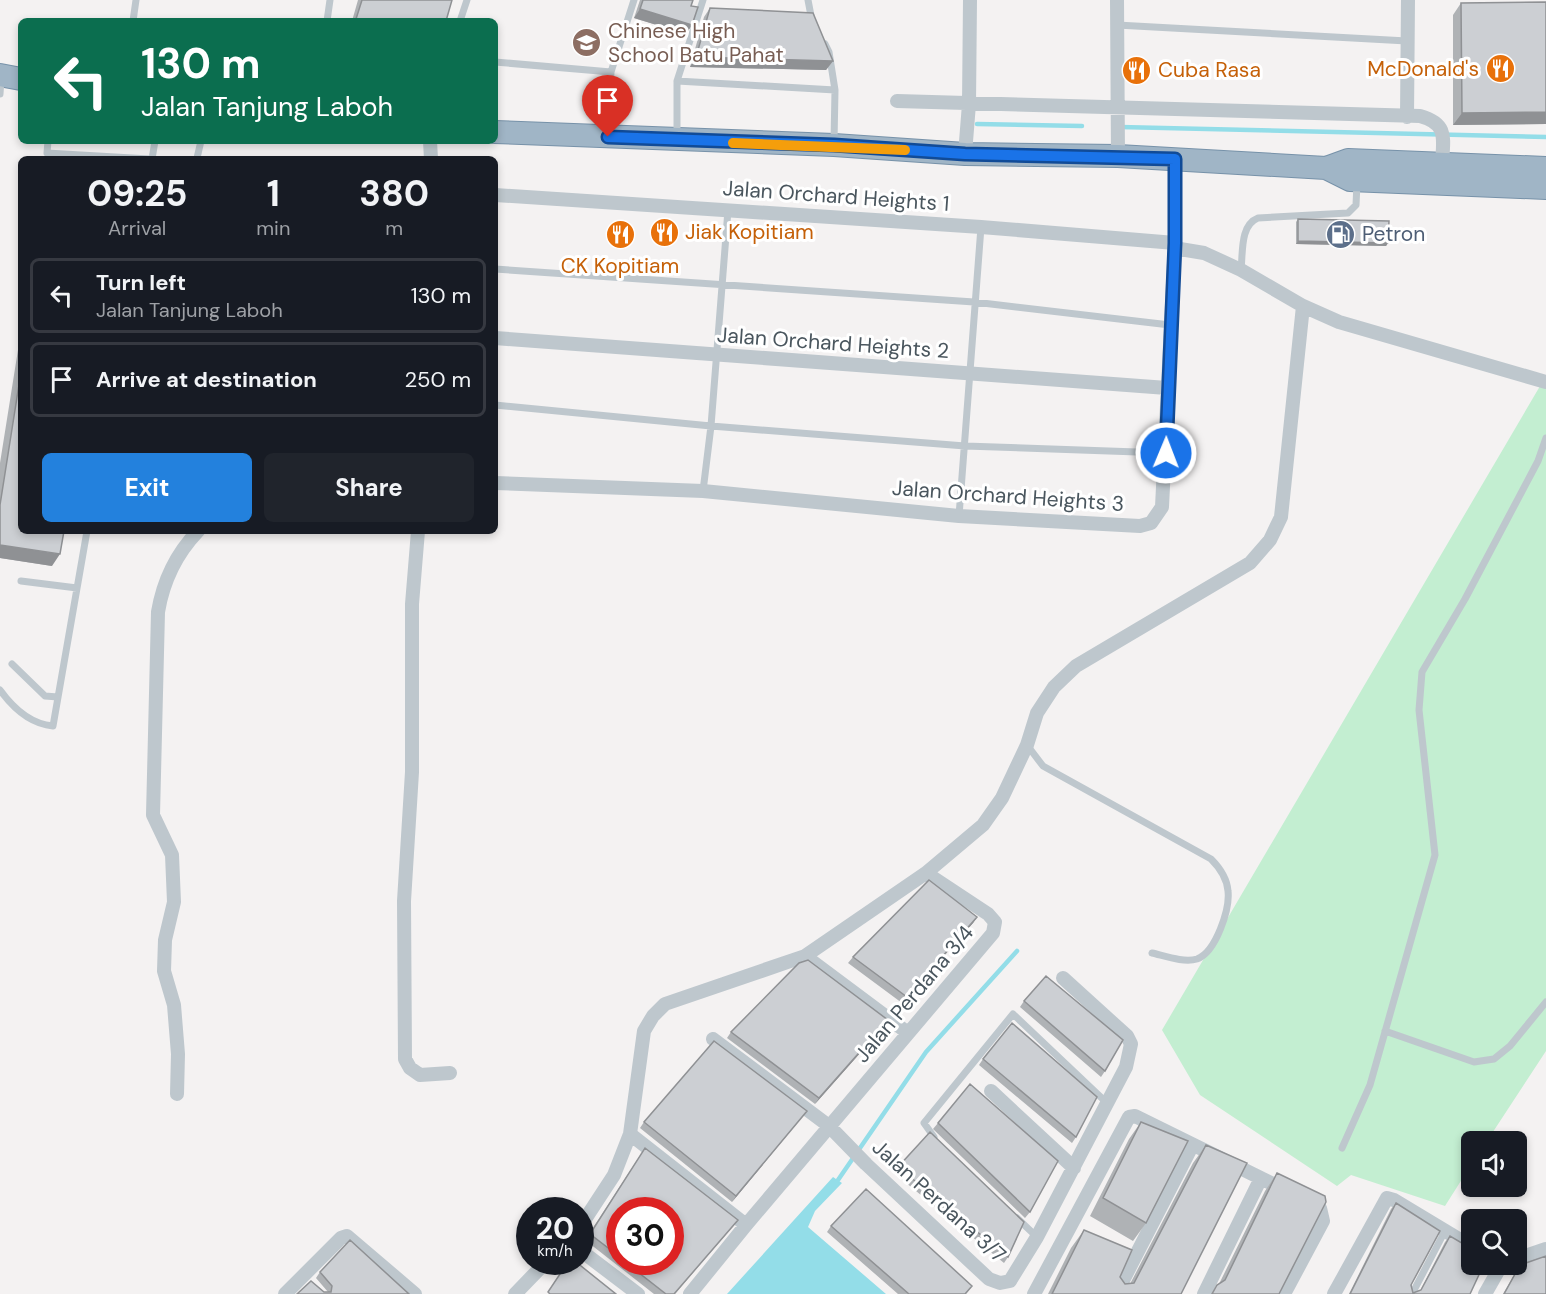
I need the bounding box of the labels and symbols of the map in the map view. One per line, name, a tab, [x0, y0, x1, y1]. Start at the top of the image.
place label: Chinese High School Batu Pahat	[608, 17, 784, 69]
school or university icon: Chinese High School Batu Pahat	[571, 27, 603, 59]
restaurant icon: McDonald's	[1484, 53, 1516, 85]
restaurant icon: Cuba Rasa	[1121, 54, 1153, 86]
place label: McDonald's	[1367, 55, 1479, 83]
place label: Cuba Rasa	[1158, 56, 1261, 84]
pin	[582, 75, 633, 137]
street label: Jalan Orchard Heights 1	[722, 174, 950, 218]
restaurant icon: Jiak Kopitiam	[648, 216, 680, 248]
place label: Jiak Kopitiam	[685, 218, 814, 246]
fuel station icon: Petron	[1325, 218, 1357, 250]
restaurant icon: CK Kopitiam	[604, 219, 636, 251]
place label: Petron	[1362, 220, 1425, 248]
place label: CK Kopitiam	[561, 252, 679, 280]
street label: Jalan Orchard Heights 2	[716, 321, 950, 365]
position arrow	[1134, 421, 1198, 485]
street label: Jalan Orchard Heights 3	[891, 474, 1125, 518]
street label: Jalan Perdana 3/4	[848, 919, 980, 1069]
street label: Jalan Perdana 3/7	[866, 1133, 1012, 1269]
speed limit sign: 30	[606, 1197, 684, 1275]

